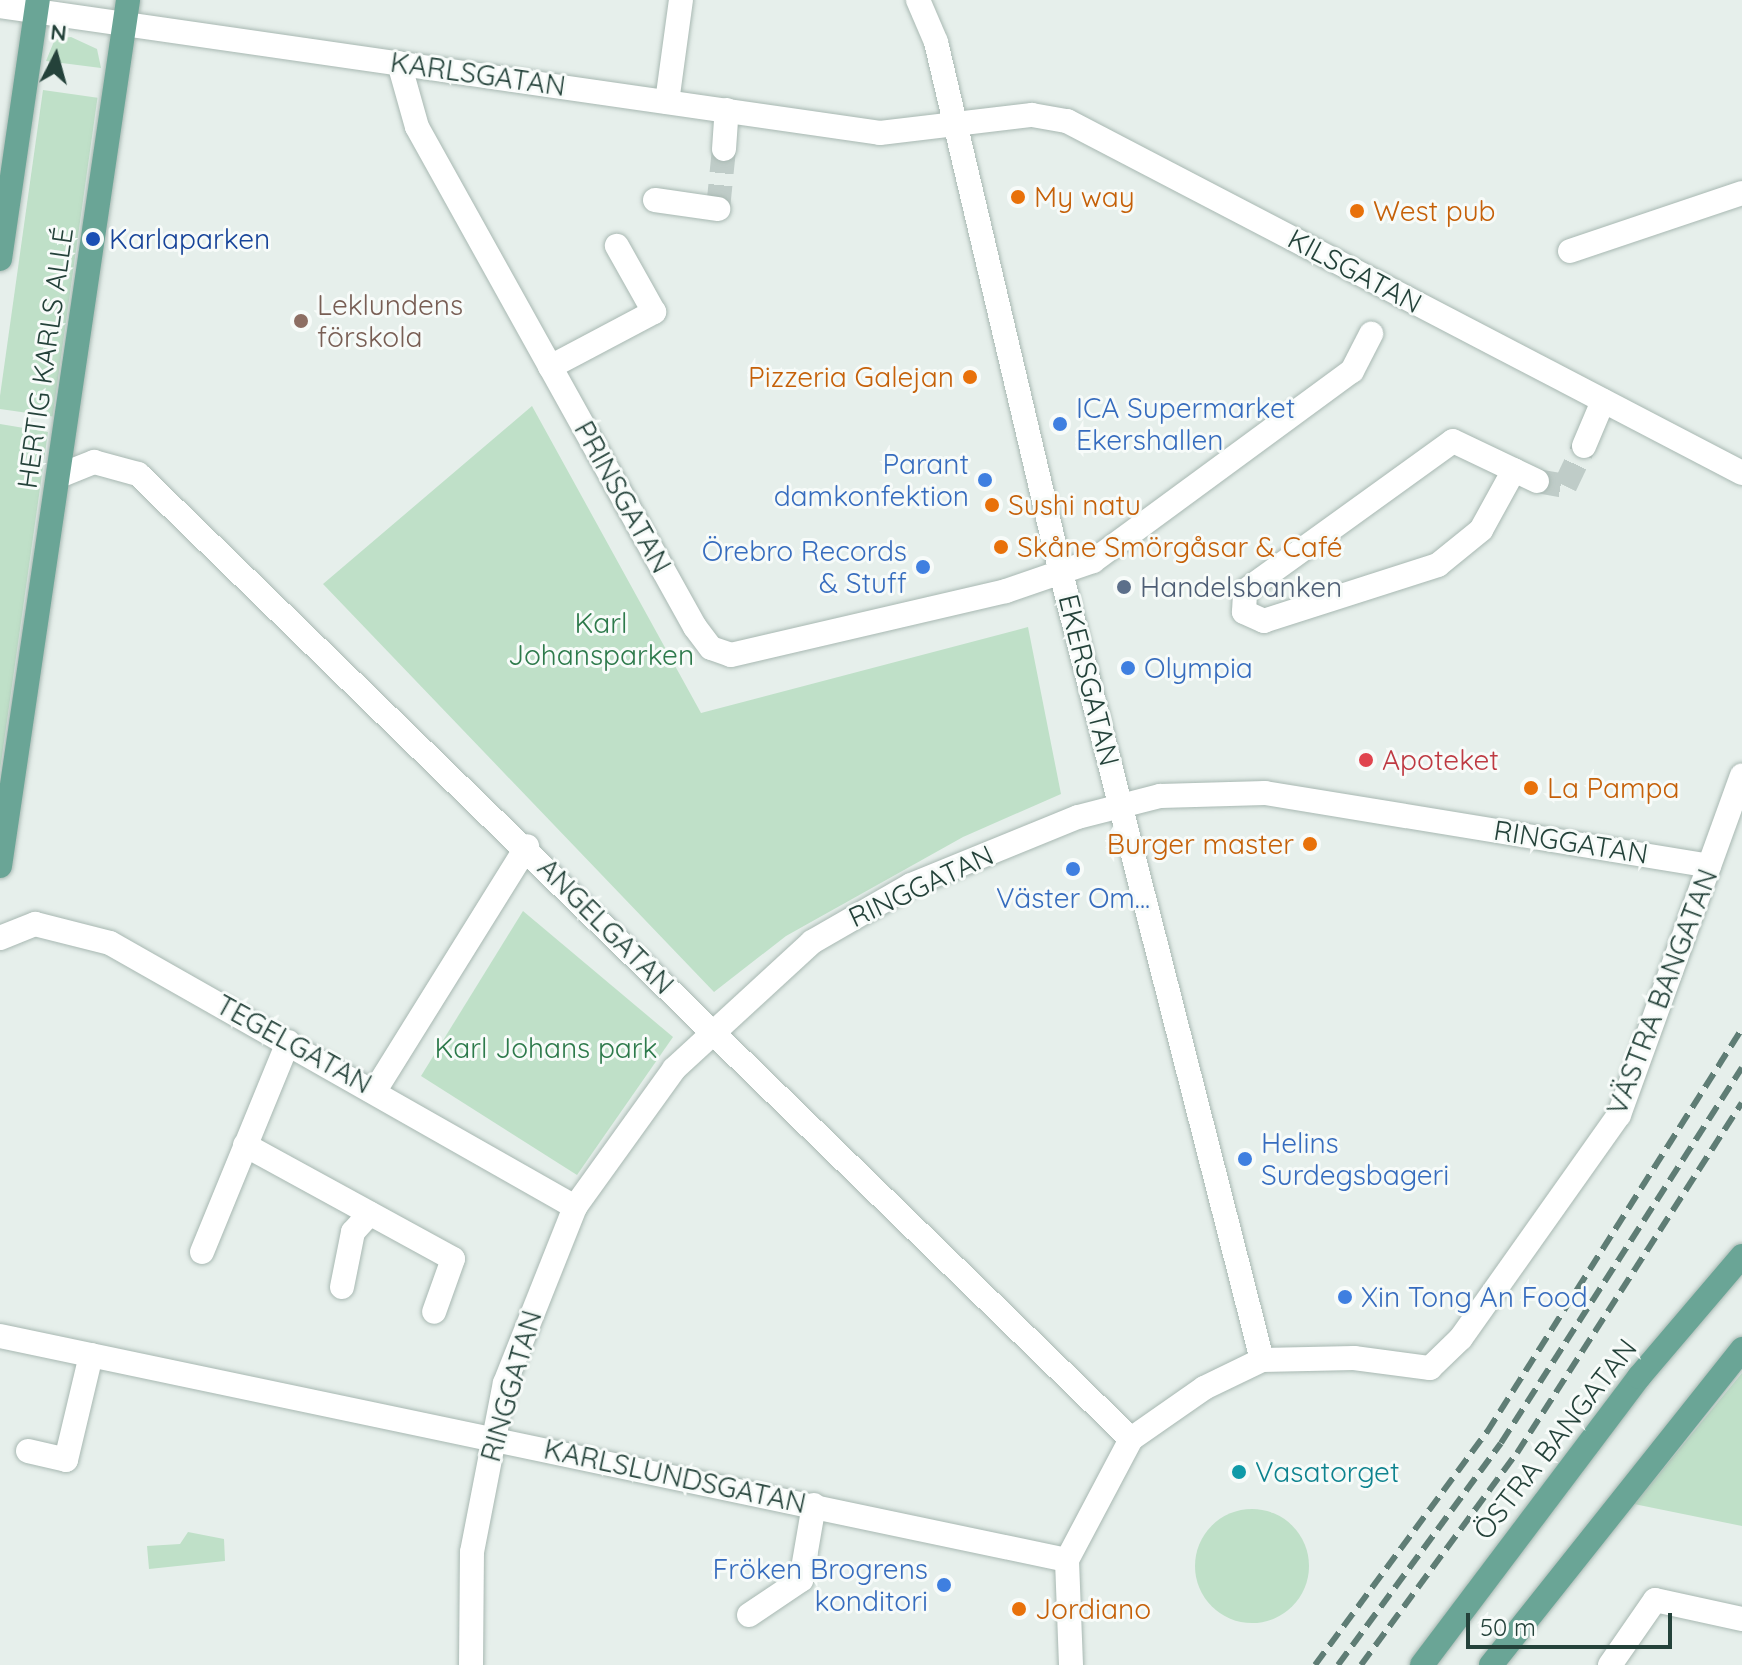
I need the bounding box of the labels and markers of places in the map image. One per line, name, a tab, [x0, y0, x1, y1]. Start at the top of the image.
place label: My way	[1034, 180, 1135, 214]
marker: My way	[1009, 188, 1027, 206]
place label: West pub	[1373, 194, 1496, 228]
marker: West pub	[1348, 202, 1366, 220]
place label: Karlaparken	[109, 222, 270, 256]
marker: Karlaparken	[84, 230, 102, 248]
place label: Leklundens förskola	[317, 288, 463, 354]
marker: Leklundens förskola	[292, 312, 310, 330]
place label: Pizzeria Galejan	[748, 360, 954, 394]
marker: Pizzeria Galejan	[961, 368, 979, 386]
place label: ICA Supermarket Ekershallen	[1076, 391, 1295, 457]
marker: ICA Supermarket Ekershallen	[1051, 415, 1069, 433]
place label: Parant damkonfektion	[774, 447, 969, 513]
marker: Parant damkonfektion	[976, 471, 994, 489]
place label: Sushi natu	[1008, 488, 1141, 522]
marker: Sushi natu	[983, 496, 1001, 514]
place label: Skåne Smörgåsar & Café	[1017, 530, 1343, 564]
place label: Örebro Records & Stuff	[702, 534, 907, 600]
marker: Skåne Smörgåsar & Café	[992, 538, 1010, 556]
marker: Örebro Records & Stuff	[914, 558, 932, 576]
place label: Handelsbanken	[1140, 570, 1342, 604]
marker: Handelsbanken	[1115, 578, 1133, 596]
place label: Olympia	[1144, 651, 1253, 685]
marker: Olympia	[1119, 659, 1137, 677]
place label: Apoteket	[1382, 743, 1499, 777]
marker: Apoteket	[1357, 751, 1375, 769]
place label: La Pampa	[1547, 771, 1679, 805]
marker: La Pampa	[1522, 779, 1540, 797]
place label: Burger master	[1107, 827, 1294, 861]
marker: Burger master	[1301, 835, 1319, 853]
marker: Väster Om...	[1064, 860, 1082, 878]
place label: Väster Om...	[996, 881, 1150, 915]
place label: Helins Surdegsbageri	[1261, 1126, 1449, 1192]
marker: Helins Surdegsbageri	[1236, 1150, 1254, 1168]
place label: Xin Tong An Food	[1361, 1280, 1588, 1314]
marker: Xin Tong An Food	[1336, 1288, 1354, 1306]
place label: Vasatorget	[1255, 1455, 1399, 1489]
marker: Vasatorget	[1230, 1463, 1248, 1481]
place label: Fröken Brogrens konditori	[713, 1552, 928, 1618]
marker: Fröken Brogrens konditori	[935, 1576, 953, 1594]
place label: Jordiano	[1035, 1592, 1151, 1626]
marker: Jordiano	[1010, 1600, 1028, 1618]

